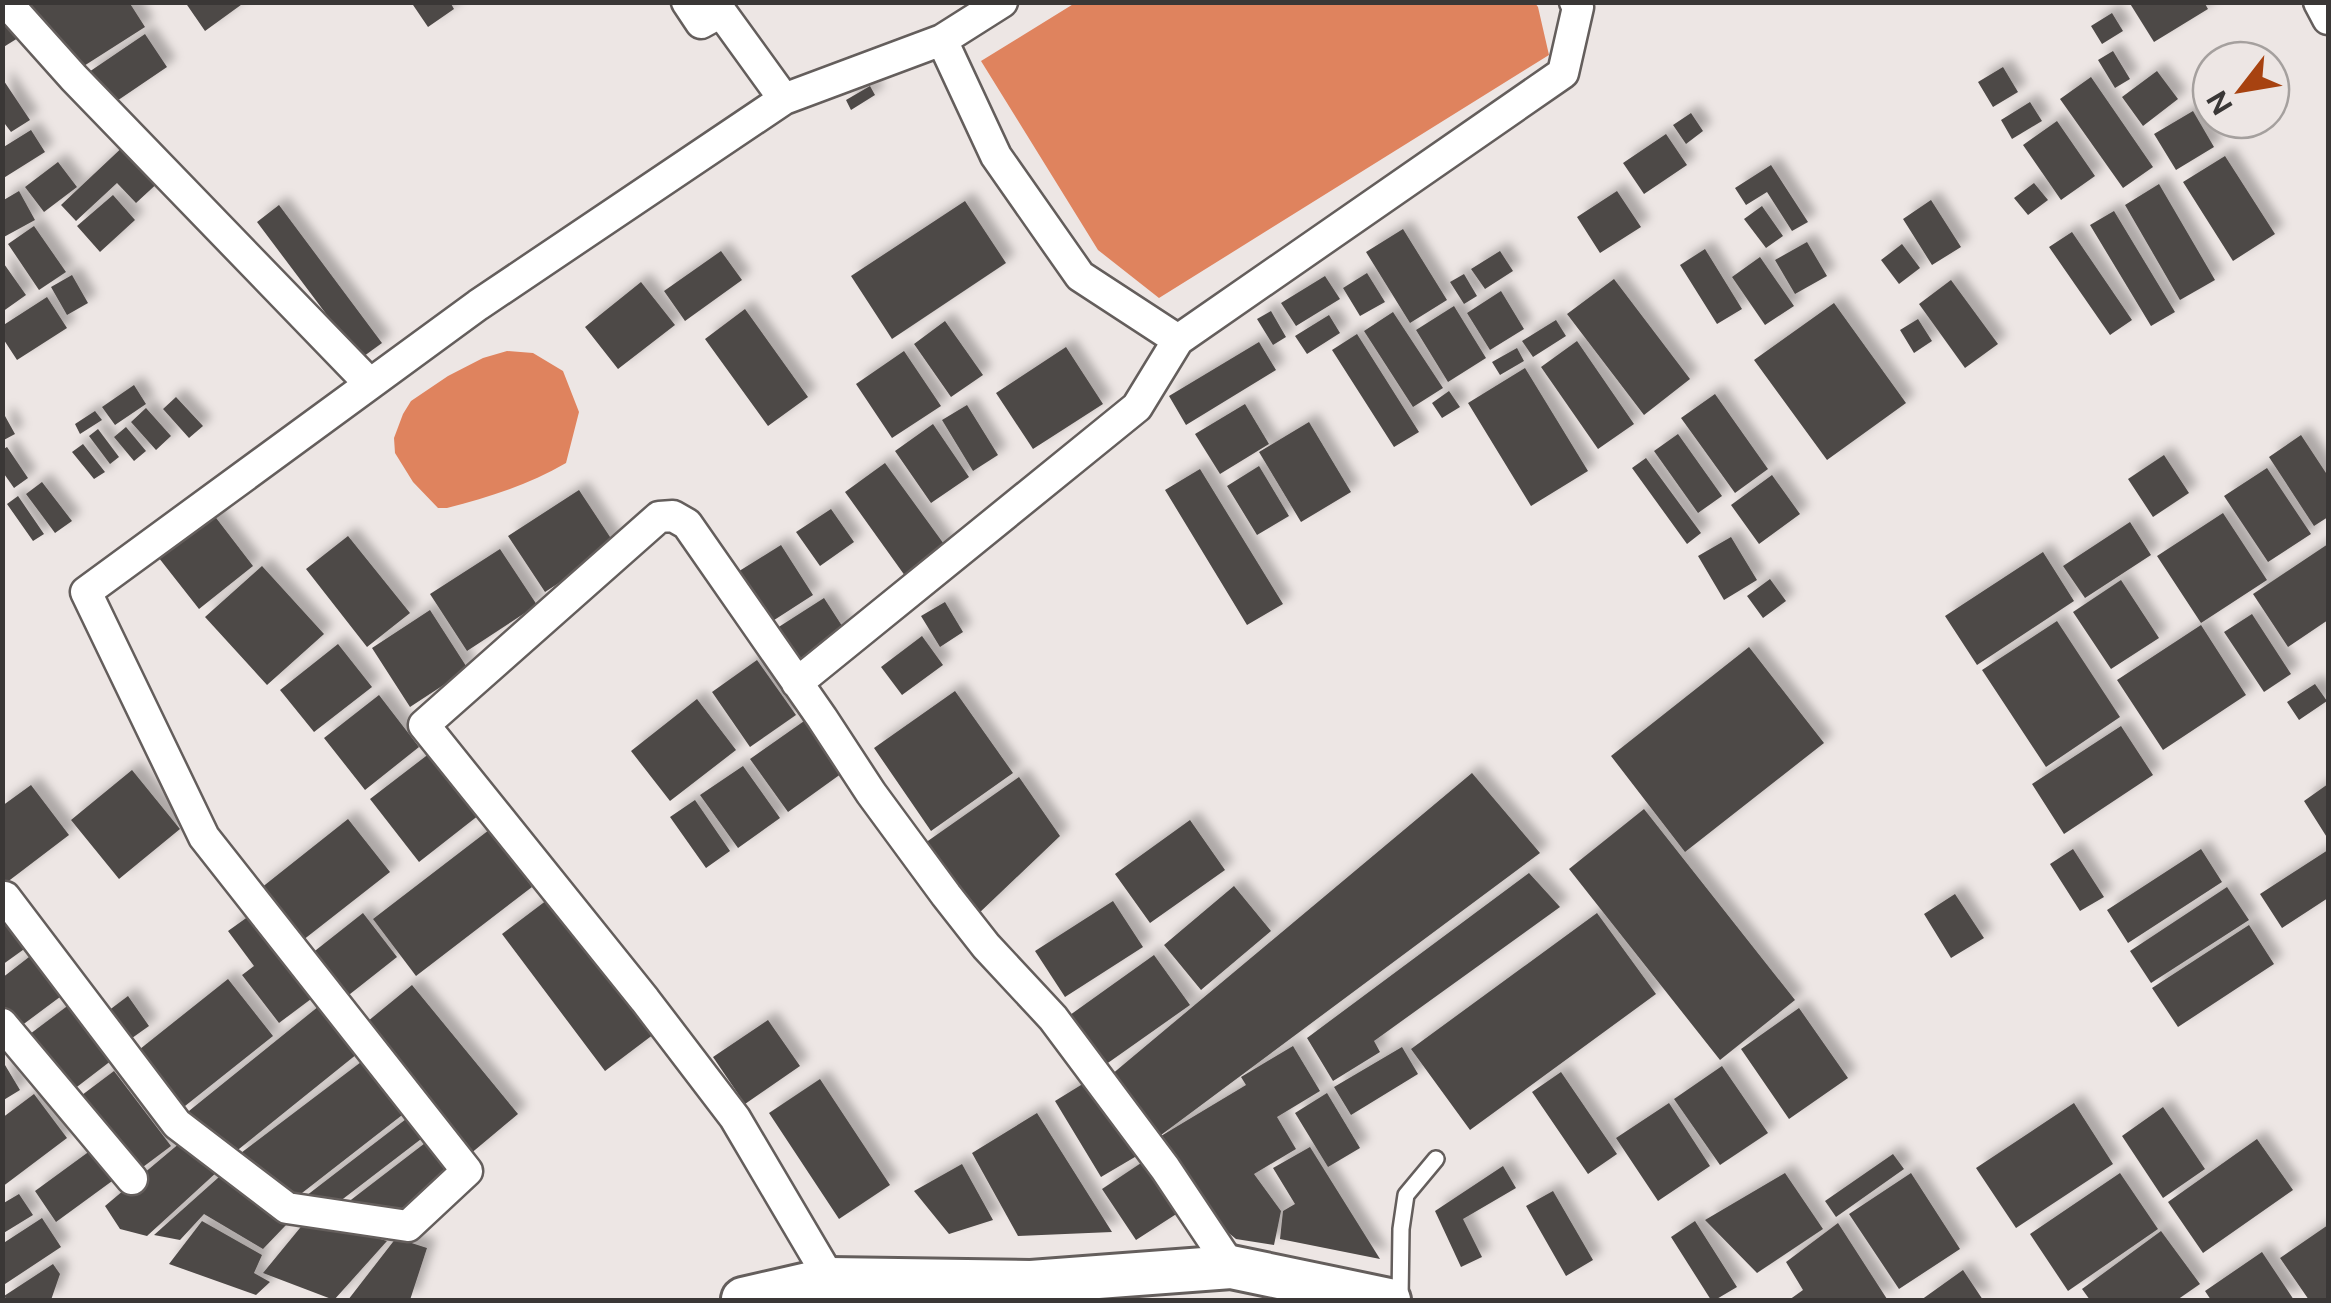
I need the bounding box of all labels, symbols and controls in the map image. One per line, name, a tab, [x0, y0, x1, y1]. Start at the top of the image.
north arrow	[2191, 40, 2291, 140]
text: N	[2199, 85, 2239, 121]

